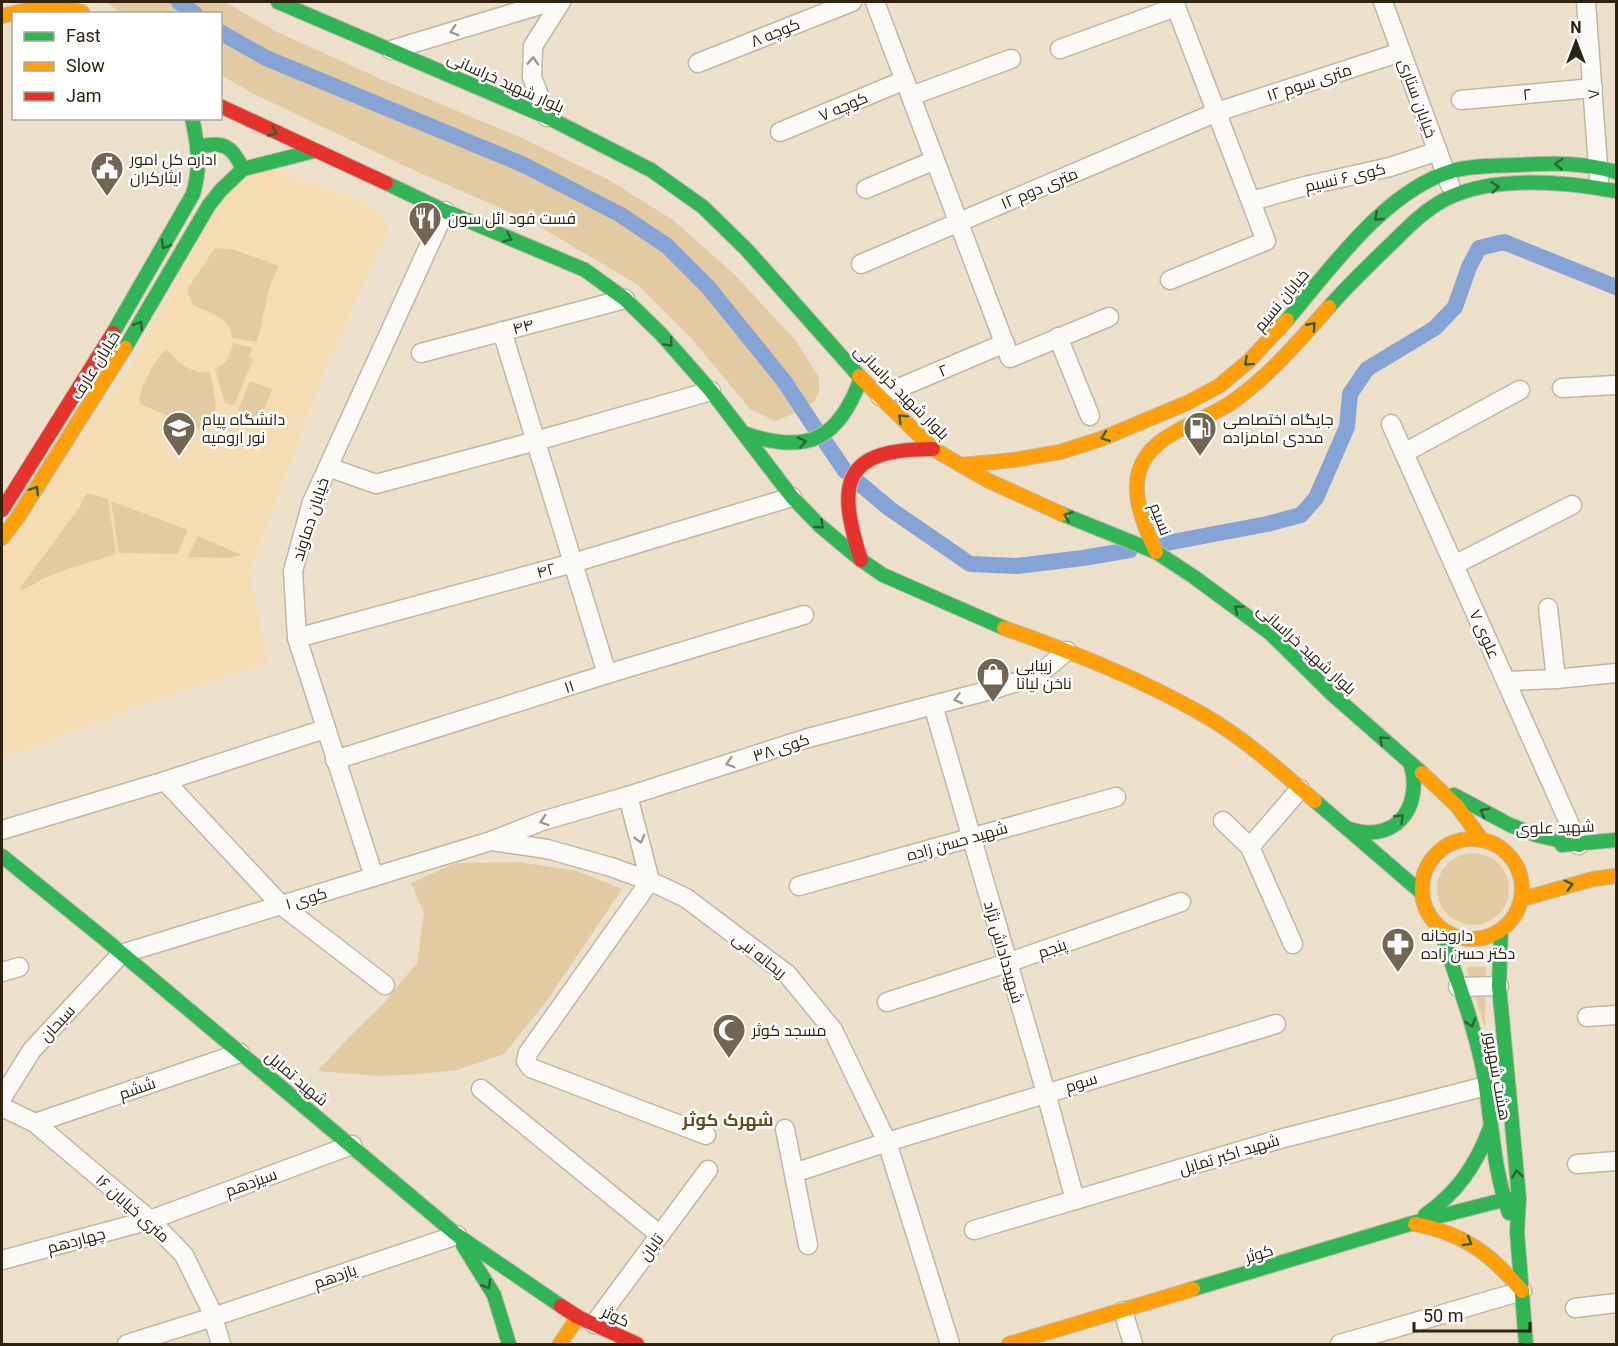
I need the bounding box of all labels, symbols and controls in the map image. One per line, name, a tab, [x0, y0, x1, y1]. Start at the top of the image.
legend	[12, 12, 222, 120]
north arrow	[1546, 12, 1606, 72]
street label: کوچه ۸	[748, 14, 803, 53]
text: N	[1570, 18, 1582, 37]
one-way arrow	[449, 24, 459, 36]
text: Fast	[66, 25, 101, 46]
street label: بلوار شهید خراسانی	[444, 48, 567, 118]
text: Slow	[66, 55, 105, 76]
one-way arrow	[526, 56, 539, 65]
street label: خیابان ستاری	[1393, 56, 1441, 141]
street label: ۱۲ متری سوم	[1264, 60, 1355, 107]
text: Jam	[66, 85, 102, 106]
street label: ۲	[1522, 85, 1532, 104]
street label: کوچه ۷	[816, 88, 871, 127]
street label: ۷	[1584, 88, 1603, 100]
one-way arrow	[267, 124, 278, 136]
public building icon: اداره کل امور ایثارکران	[89, 150, 125, 197]
place label: اداره کل امور ایثارکران	[129, 150, 217, 188]
one-way arrow	[1554, 158, 1563, 171]
street label: کوی ۶ نسیم	[1303, 159, 1388, 198]
street label: ۱۲ متری دوم	[998, 164, 1081, 215]
one-way arrow	[1491, 181, 1500, 194]
restaurant icon: فست فود ائل سون	[407, 200, 443, 247]
place label: فست فود ائل سون	[448, 209, 576, 229]
one-way arrow	[1374, 210, 1385, 221]
one-way arrow	[502, 231, 513, 243]
one-way arrow	[160, 239, 172, 249]
street label: خیابان نسیم	[1250, 265, 1314, 337]
street label: ۴۴	[510, 315, 536, 338]
one-way arrow	[132, 321, 144, 331]
one-way arrow	[1305, 323, 1316, 333]
street label: خیابان عارف	[67, 328, 125, 403]
one-way arrow	[662, 336, 673, 347]
street label: بلوار شهید خراسانی	[850, 341, 953, 444]
one-way arrow	[1244, 354, 1255, 365]
street label: ۲	[936, 360, 951, 381]
school or university icon: دانشگاه پیام نور ارومیه	[161, 410, 197, 457]
place label: دانشگاه پیام نور ارومیه	[202, 410, 285, 447]
fuel station icon: جایگاه اختصاصی مددی امامزاده	[1182, 410, 1218, 457]
place label: جایگاه اختصاصی مددی امامزاده	[1223, 410, 1334, 448]
one-way arrow	[898, 414, 909, 424]
one-way arrow	[1100, 430, 1111, 442]
one-way arrow	[797, 436, 807, 449]
street label: خیابان دماوند	[288, 475, 334, 563]
one-way arrow	[28, 486, 39, 497]
street label: نسیم	[1144, 500, 1175, 539]
one-way arrow	[1063, 511, 1074, 524]
one-way arrow	[814, 518, 824, 529]
street label: ۴۲	[534, 559, 558, 582]
street label: بلوار شهید خراسانی	[1253, 600, 1360, 699]
one-way arrow	[1233, 606, 1244, 617]
street label: علوی ۷	[1464, 607, 1504, 662]
shop icon: زیبایی ناخن لیانا	[975, 656, 1011, 703]
place label: زیبایی ناخن لیانا	[1016, 656, 1072, 694]
street label: ۱۱	[562, 676, 577, 697]
one-way arrow	[953, 691, 963, 704]
street label: کوی ۳۸	[750, 729, 812, 766]
one-way arrow	[1378, 736, 1389, 747]
one-way arrow	[725, 756, 736, 768]
one-way arrow	[1480, 808, 1490, 819]
one-way arrow	[539, 814, 550, 826]
one-way arrow	[1393, 814, 1403, 825]
street label: شهید علوی	[1515, 817, 1595, 839]
street label: شهید حسن زاده	[904, 818, 1010, 866]
one-way arrow	[632, 833, 645, 843]
one-way arrow	[1564, 880, 1574, 893]
street label: کوی ۱	[283, 883, 330, 915]
street label: شهیدداداش نژاد	[979, 899, 1027, 1006]
pharmacy icon: داروخانه دکتر حسن زاده	[1380, 926, 1416, 973]
place label: داروخانه دکتر حسن زاده	[1421, 926, 1515, 964]
street label: ریحانه نبی	[728, 928, 791, 983]
street label: پنجم	[1035, 935, 1070, 964]
street label: سبحان	[36, 1001, 80, 1046]
mosque icon: مسجد کوثر	[711, 1012, 747, 1059]
one-way arrow	[1464, 1017, 1476, 1028]
place label: مسجد کوثر	[751, 1021, 827, 1040]
street label: هشت شهریور	[1479, 1029, 1515, 1122]
street label: شهید تمایل	[261, 1047, 332, 1111]
street label: سوم	[1063, 1069, 1100, 1098]
street label: ششم	[116, 1073, 159, 1105]
district label: شهرک کوثر	[681, 1109, 774, 1131]
street label: شهید اکبر تمایل	[1177, 1130, 1282, 1180]
street label: سیزدهم	[223, 1164, 280, 1202]
one-way arrow	[1511, 1169, 1524, 1178]
street label: ۱۶ متری خیابان	[91, 1170, 173, 1247]
street label: چهاردهم	[45, 1224, 108, 1259]
street label: تابان	[635, 1230, 669, 1265]
one-way arrow	[1462, 1235, 1472, 1247]
street label: کوثر	[1242, 1240, 1275, 1267]
street label: یازدهم	[311, 1260, 360, 1295]
one-way arrow	[480, 1279, 492, 1289]
scale bar	[1414, 1295, 1530, 1333]
street label: کوثر	[598, 1301, 633, 1331]
text: 50 m	[1423, 1305, 1463, 1326]

